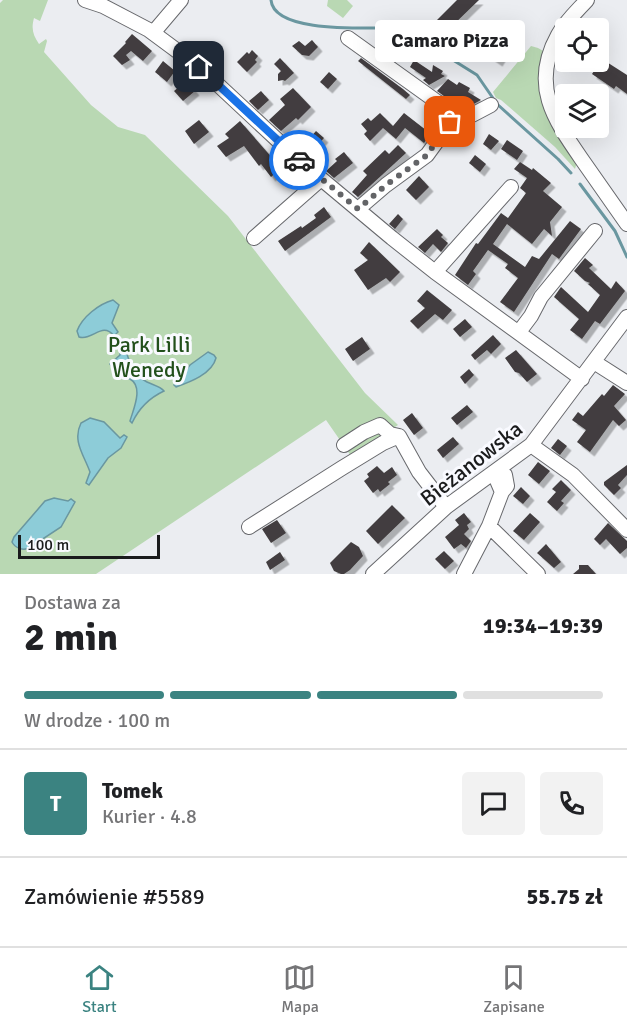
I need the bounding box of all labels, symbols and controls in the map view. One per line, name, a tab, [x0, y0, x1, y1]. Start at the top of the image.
map controls	[555, 18, 609, 138]
button: locate	[555, 18, 609, 72]
callout: Camaro Pizza	[375, 20, 525, 62]
text: Camaro Pizza	[391, 28, 509, 53]
pin	[173, 41, 224, 92]
icon: home	[182, 50, 215, 83]
button: layers	[555, 84, 609, 138]
pin	[424, 96, 475, 147]
icon: bag	[433, 105, 466, 138]
courier	[269, 130, 329, 190]
icon: car	[283, 144, 316, 177]
park label: Park Lilli Wenedy	[108, 331, 190, 383]
street label: Bieżanowska	[415, 415, 528, 512]
scale bar	[18, 532, 160, 560]
text: 100 m	[27, 535, 69, 555]
text: Dostawa za	[24, 590, 121, 615]
text: 19:34–19:39	[483, 612, 603, 639]
text: 2 min	[24, 613, 118, 661]
text: W drodze · 100 m	[24, 708, 170, 733]
button: chat	[462, 772, 525, 835]
button: phone	[540, 772, 603, 835]
text: Tomek	[102, 777, 163, 804]
text: T	[50, 790, 61, 817]
text: Kurier · 4.8	[102, 804, 197, 829]
text: Zamówienie #5589	[24, 883, 205, 910]
text: 55.75 zł	[526, 883, 603, 910]
tab: Start	[82, 961, 117, 1017]
tab: Mapa	[281, 961, 319, 1017]
tab: Zapisane	[483, 961, 545, 1017]

